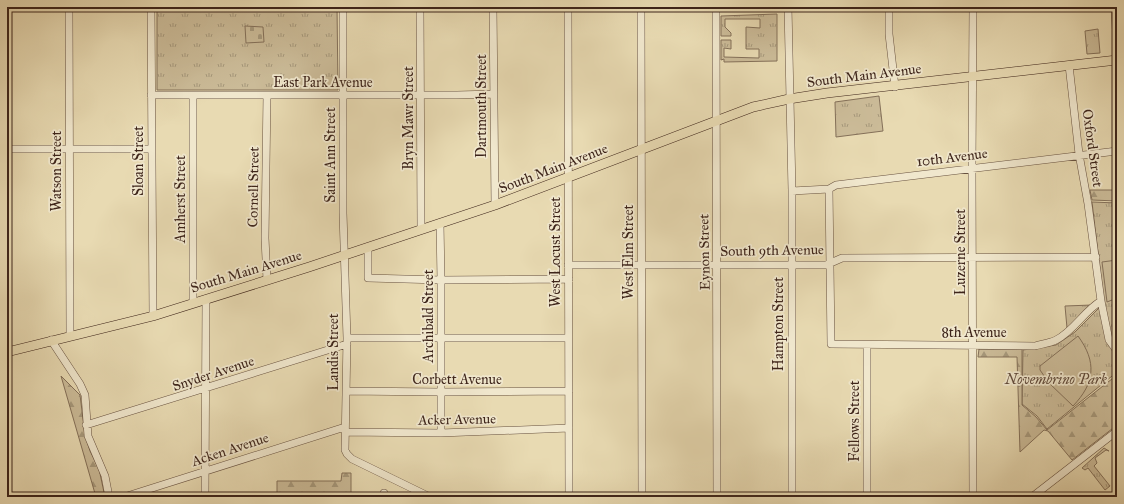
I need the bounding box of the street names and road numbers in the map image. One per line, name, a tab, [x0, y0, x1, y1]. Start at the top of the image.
street label: Dartmouth Street	[473, 54, 490, 158]
street label: South Main Avenue	[806, 60, 922, 91]
street label: Bryn Mawr Street	[400, 66, 417, 170]
street label: East Park Avenue	[273, 74, 373, 91]
street label: Saint Ann Street	[322, 107, 339, 203]
street label: Oxford Street	[1079, 108, 1106, 188]
street label: Sloan Street	[130, 126, 147, 196]
street label: Watson Street	[48, 130, 65, 212]
street label: South Main Avenue	[496, 140, 610, 197]
street label: 10th Avenue	[916, 145, 989, 170]
street label: Cornell Street	[244, 146, 263, 227]
street label: Amherst Street	[172, 155, 189, 244]
street label: West Locust Street	[547, 197, 564, 307]
street label: West Elm Street	[620, 204, 637, 300]
street label: Luzerne Street	[952, 209, 969, 295]
street label: Eynon Street	[695, 214, 714, 290]
street label: South 9th Avenue	[720, 241, 824, 260]
street label: South Main Avenue	[189, 246, 304, 296]
street label: Archibald Street	[420, 269, 437, 364]
street label: Hampton Street	[770, 277, 787, 371]
street label: Landis Street	[325, 313, 342, 391]
street label: 8th Avenue	[941, 324, 1007, 341]
street label: Snyder Avenue	[170, 352, 256, 395]
street label: Corbett Avenue	[412, 371, 502, 388]
street label: Fellows Street	[846, 380, 863, 462]
street label: Acker Avenue	[417, 410, 496, 429]
street label: Acken Avenue	[188, 429, 271, 470]

